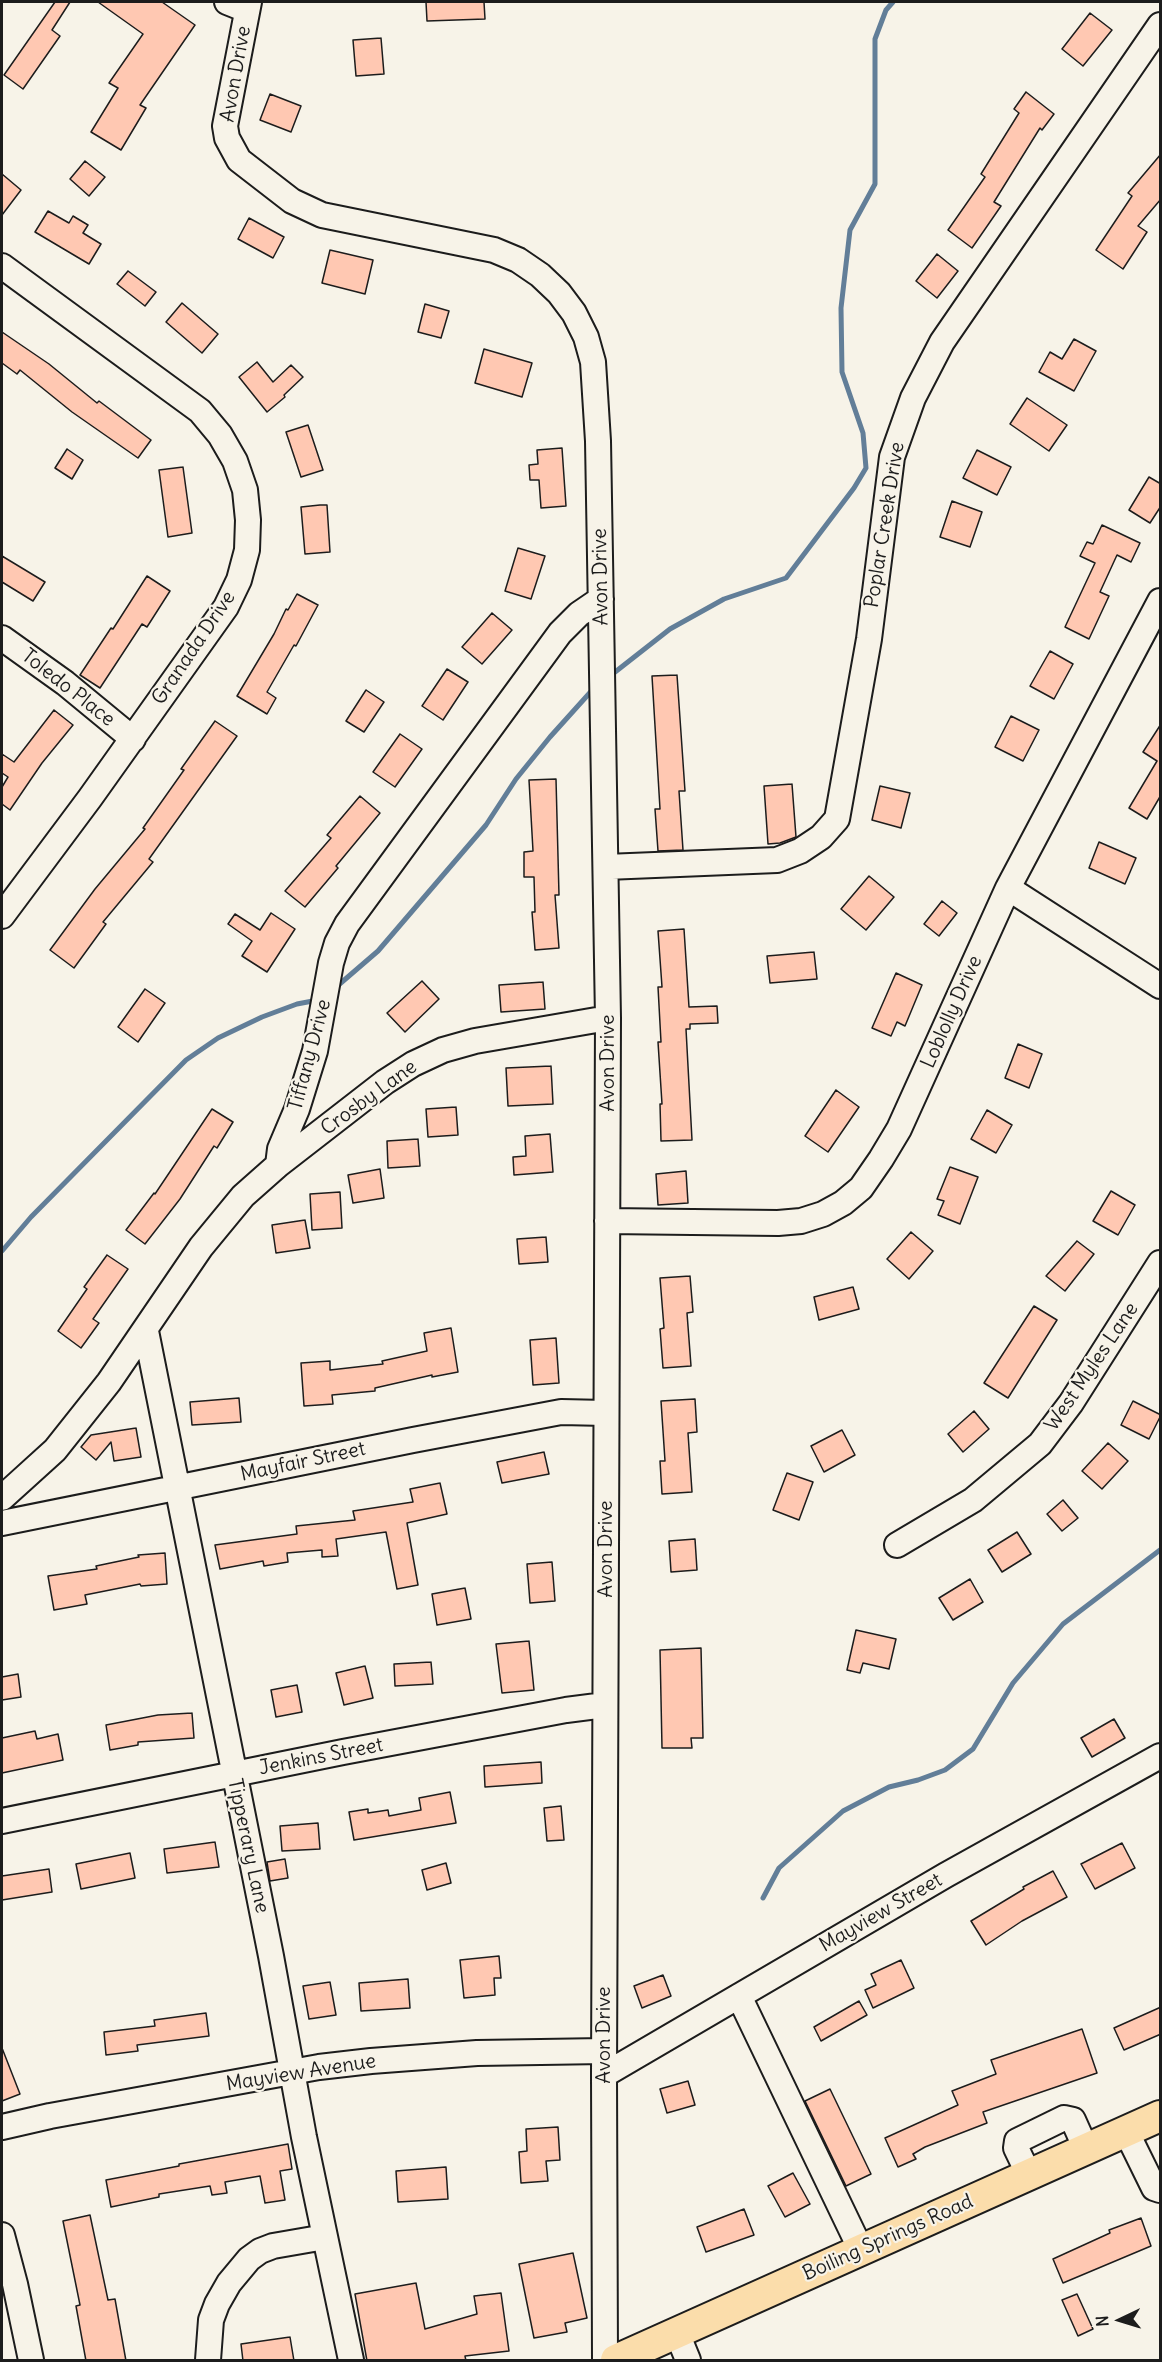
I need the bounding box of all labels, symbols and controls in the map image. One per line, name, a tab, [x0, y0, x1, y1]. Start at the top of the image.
street label: Avon Drive	[216, 24, 256, 124]
street label: Poplar Creek Drive	[860, 440, 910, 610]
street label: Avon Drive	[588, 528, 614, 626]
street label: Granada Drive	[147, 587, 241, 709]
street label: Toledo Place	[17, 644, 119, 732]
street label: Loblolly Drive	[916, 952, 988, 1072]
street label: Tiffany Drive	[284, 997, 336, 1113]
street label: Avon Drive	[596, 1014, 620, 1112]
street label: Crosby Lane	[316, 1055, 422, 1141]
street label: West Myles Lane	[1040, 1298, 1144, 1436]
street label: Mayfair Street	[238, 1437, 368, 1487]
street label: Avon Drive	[594, 1500, 618, 1598]
street label: Jenkins Street	[257, 1733, 385, 1781]
street label: Tipperary Lane	[222, 1777, 274, 1915]
street label: Mayview Street	[815, 1868, 947, 1958]
street label: Avon Drive	[592, 1986, 616, 2084]
street label: Mayview Avenue	[224, 2049, 378, 2097]
street label: Boiling Springs Road	[799, 2190, 977, 2286]
north arrow	[1090, 2290, 1150, 2350]
text: N	[1092, 2315, 1112, 2327]

